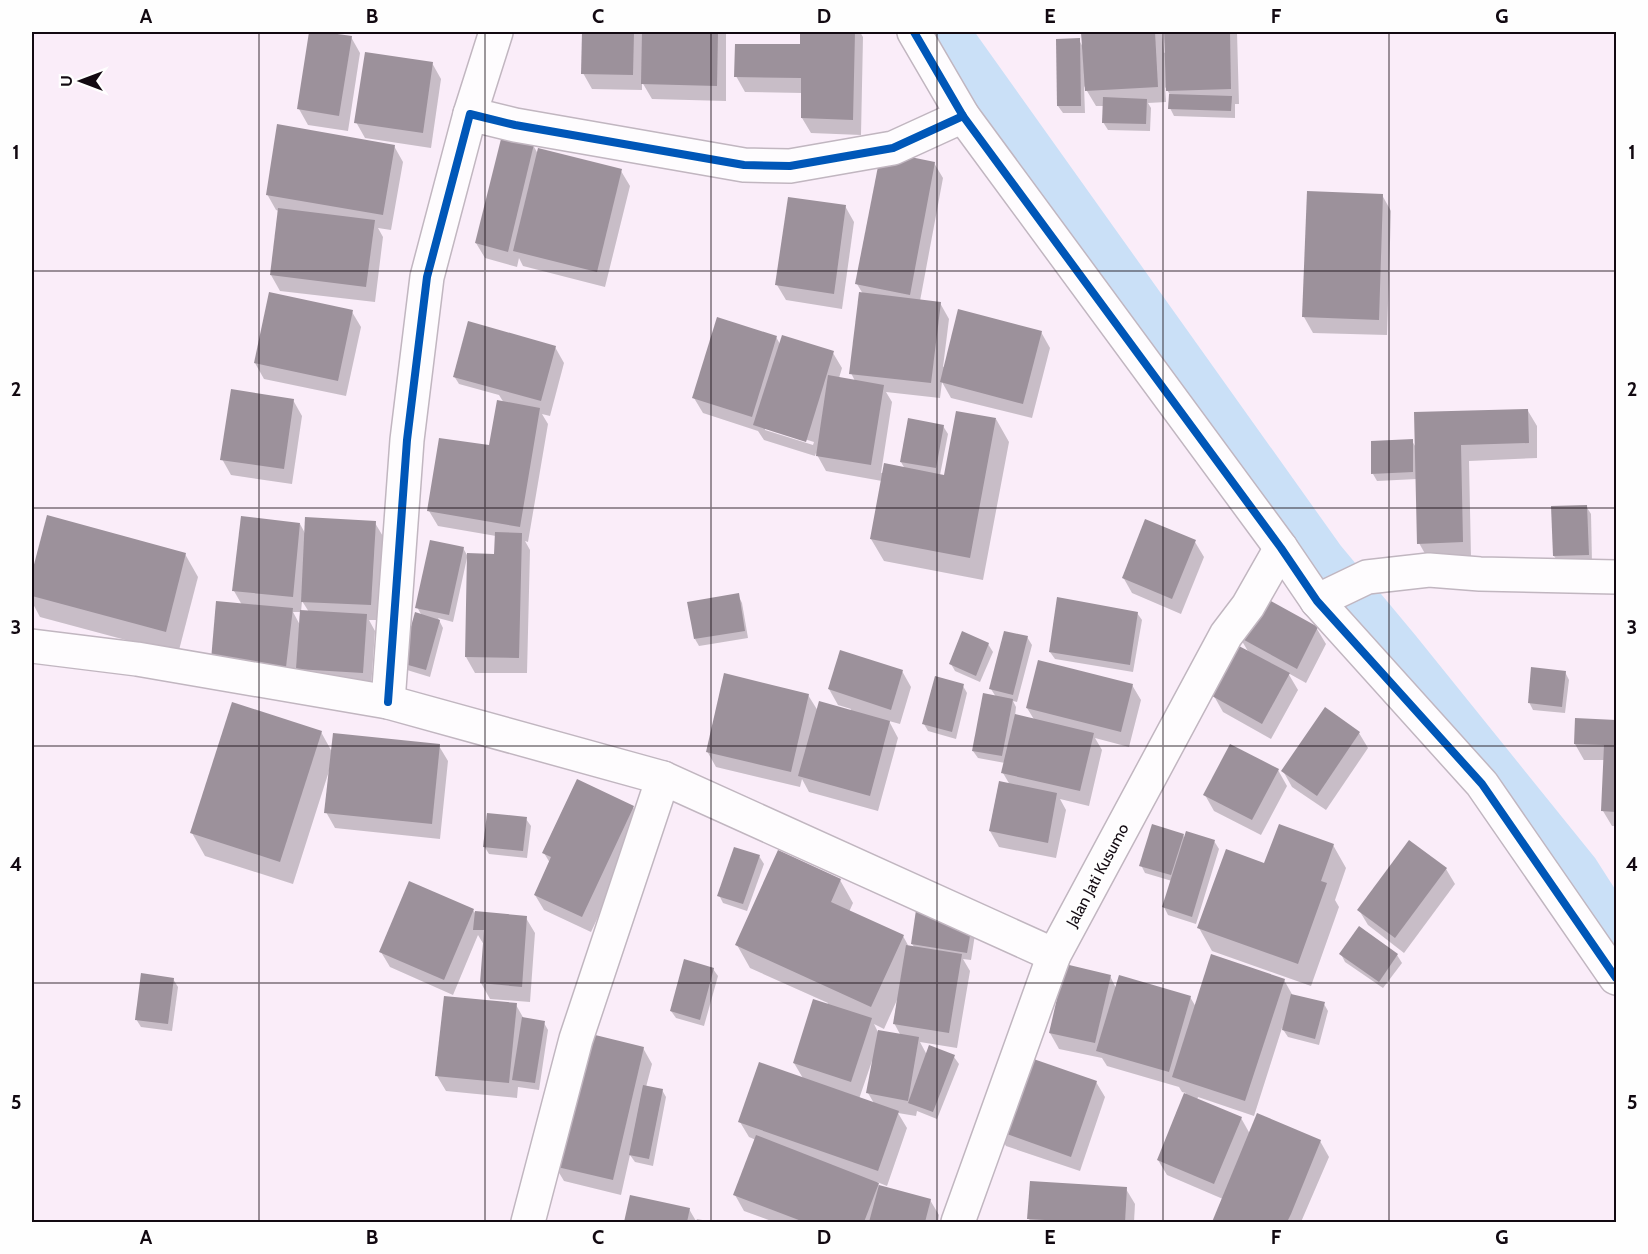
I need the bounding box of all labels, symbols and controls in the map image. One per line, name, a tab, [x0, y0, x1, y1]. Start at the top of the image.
text: A	[140, 4, 153, 28]
text: B	[366, 4, 378, 28]
text: C	[592, 4, 604, 28]
text: D	[817, 4, 831, 28]
text: E	[1044, 4, 1056, 28]
text: F	[1271, 4, 1282, 28]
text: G	[1495, 4, 1509, 28]
north arrow	[51, 51, 111, 111]
text: U	[57, 75, 76, 87]
text: 1	[12, 140, 20, 164]
text: 1	[1628, 140, 1636, 164]
text: 2	[11, 377, 21, 401]
text: 2	[1627, 377, 1637, 401]
text: 3	[11, 615, 21, 639]
text: 3	[1627, 615, 1637, 639]
street label: Jalan Jati Kusumo	[1062, 820, 1133, 931]
text: 4	[10, 852, 22, 876]
text: 4	[1626, 852, 1638, 876]
text: 5	[11, 1090, 21, 1114]
text: 5	[1627, 1090, 1637, 1114]
text: A	[140, 1225, 153, 1249]
text: B	[366, 1225, 378, 1249]
text: C	[592, 1225, 604, 1249]
text: D	[817, 1225, 831, 1249]
text: E	[1044, 1225, 1056, 1249]
text: F	[1271, 1225, 1282, 1249]
text: G	[1495, 1225, 1509, 1249]

